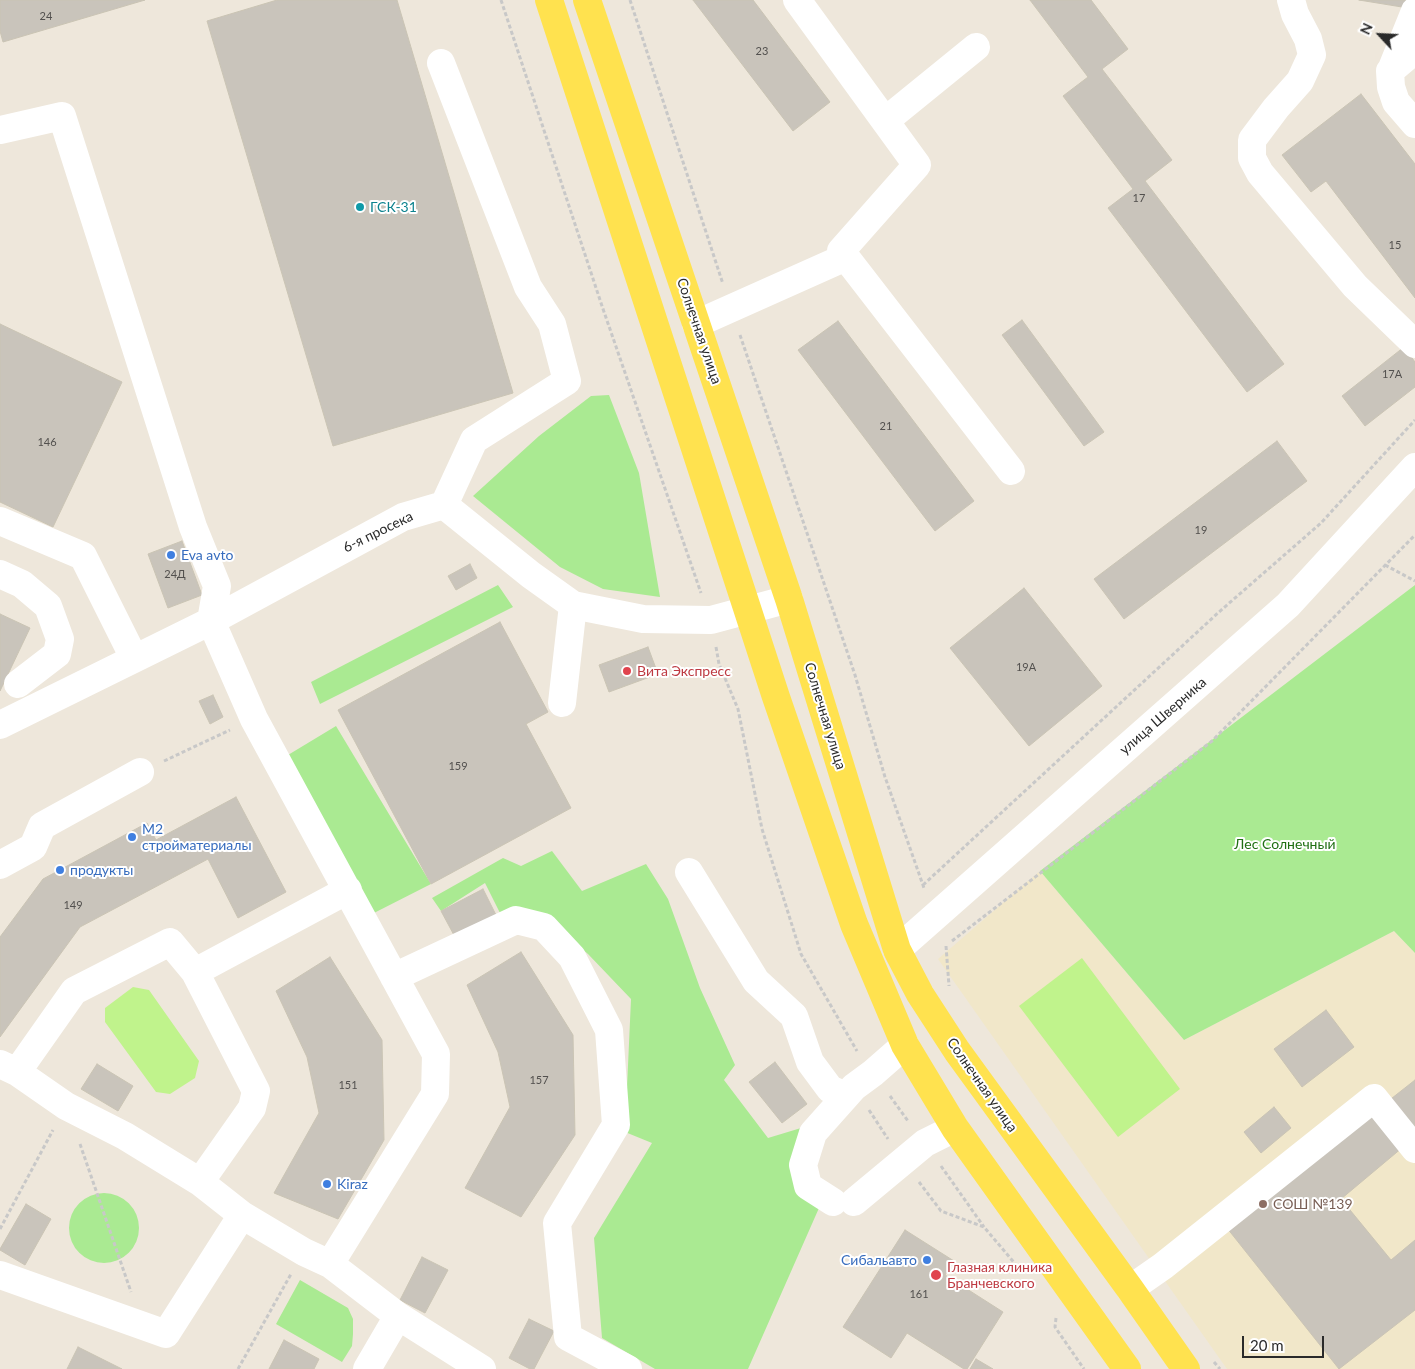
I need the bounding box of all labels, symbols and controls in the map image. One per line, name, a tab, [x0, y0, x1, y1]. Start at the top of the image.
house number: 24	[40, 9, 52, 23]
north arrow	[1355, 10, 1405, 60]
text: N	[1356, 20, 1376, 37]
house number: 23	[756, 44, 768, 58]
house number: 17	[1133, 191, 1145, 205]
place label: ГСК-31	[370, 199, 417, 215]
marker: ГСК-31	[354, 201, 366, 213]
house number: 15	[1389, 238, 1401, 252]
street label: Солнечная улица	[673, 276, 725, 386]
house number: 17А	[1382, 367, 1402, 381]
house number: 21	[880, 419, 892, 433]
house number: 146	[37, 435, 57, 449]
street label: 6-я просека	[340, 508, 416, 556]
house number: 19	[1195, 523, 1207, 537]
place label: Eva avto	[181, 547, 233, 563]
marker: Eva avto	[165, 549, 177, 561]
house number: 24Д	[164, 567, 186, 581]
street label: Солнечная улица	[801, 660, 849, 772]
house number: 19А	[1016, 660, 1036, 674]
place label: Вита Экспресс	[637, 663, 731, 679]
marker: Вита Экспресс	[621, 665, 633, 677]
street label: улица Шверника	[1116, 674, 1210, 758]
house number: 159	[448, 759, 468, 773]
place label: М2 стройматериалы	[142, 821, 252, 854]
marker: М2 стройматериалы	[126, 831, 138, 843]
park label: Лес Солнечный	[1234, 836, 1336, 852]
place label: продукты	[70, 862, 133, 878]
marker: продукты	[54, 864, 66, 876]
house number: 149	[63, 898, 83, 912]
street label: Солнечная улица	[943, 1035, 1021, 1135]
house number: 157	[529, 1073, 549, 1087]
house number: 151	[338, 1078, 358, 1092]
place label: Kiraz	[337, 1176, 368, 1192]
marker: Kiraz	[321, 1178, 333, 1190]
place label: СОШ №139	[1273, 1196, 1353, 1212]
marker: СОШ №139	[1257, 1198, 1269, 1210]
place label: Сибальавто	[841, 1252, 917, 1268]
marker: Сибальавто	[921, 1254, 933, 1266]
place label: Глазная клиника Бранчевского	[947, 1259, 1052, 1292]
marker: Глазная клиника Бранчевского	[929, 1268, 943, 1282]
house number: 161	[909, 1287, 929, 1301]
scale bar	[1245, 1326, 1328, 1358]
text: 20 m	[1250, 1336, 1284, 1354]

